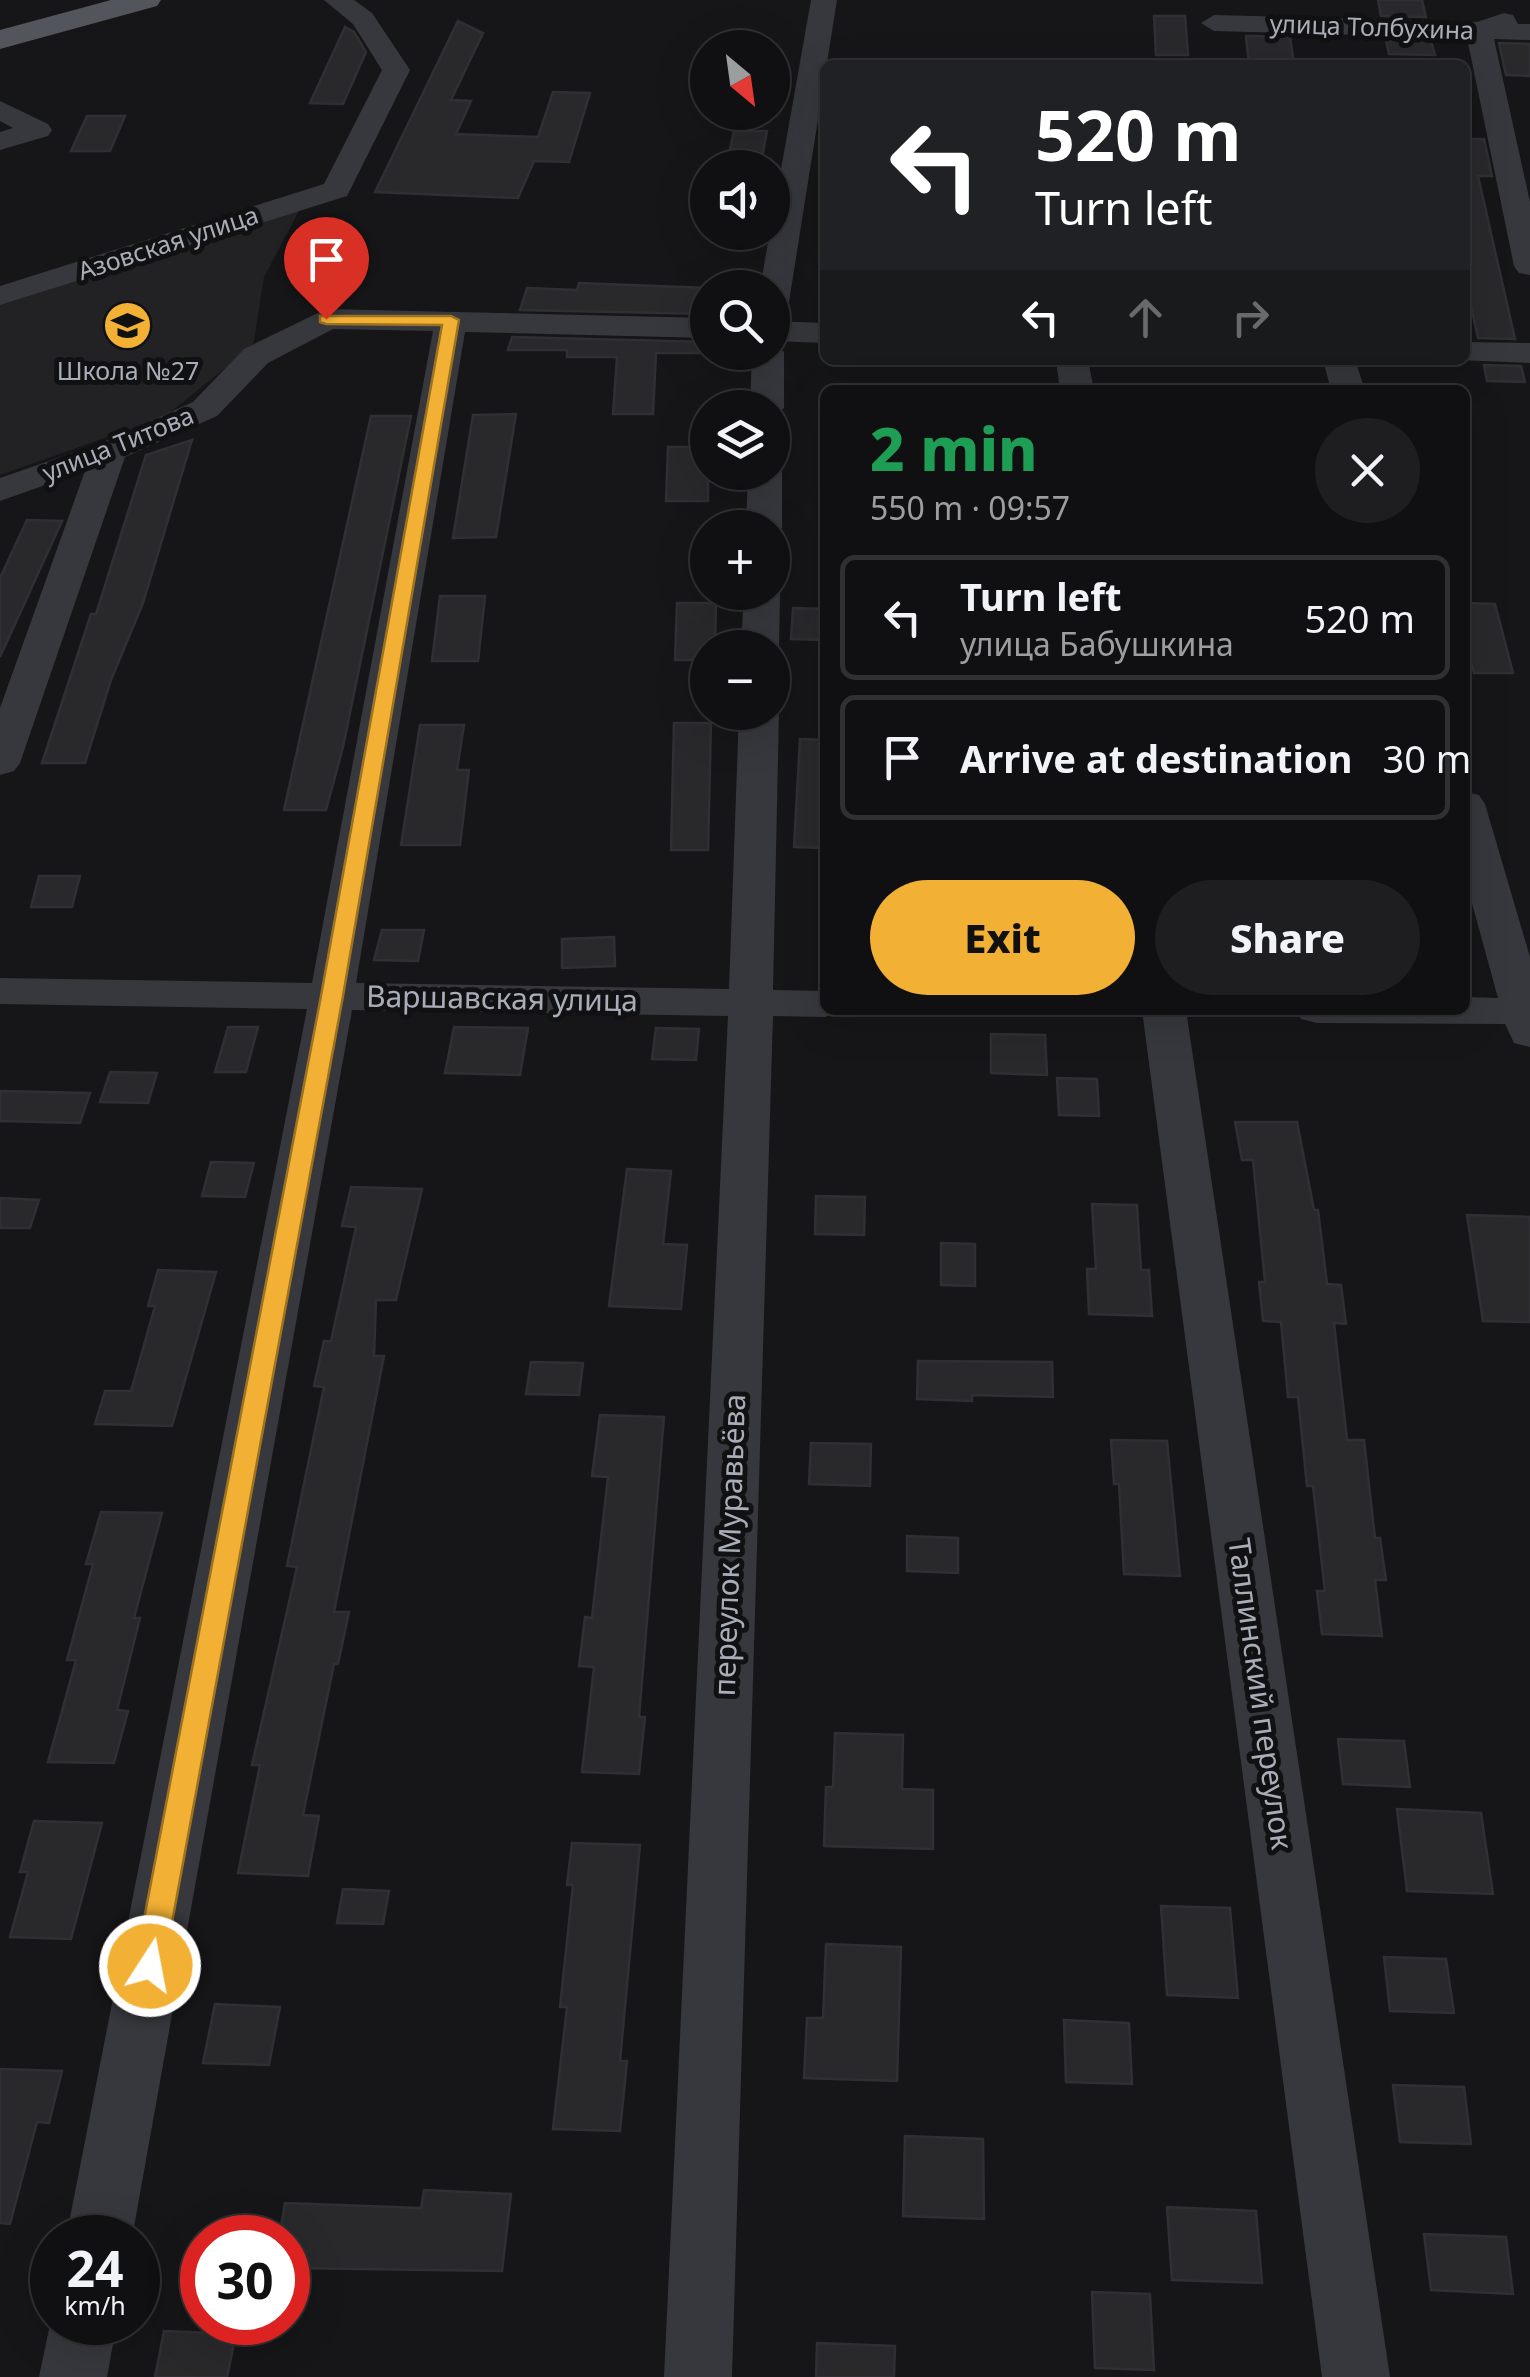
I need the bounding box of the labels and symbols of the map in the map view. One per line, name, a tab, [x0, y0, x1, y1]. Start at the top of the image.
street label: улица Толбухина	[1269, 5, 1475, 47]
north arrow	[690, 30, 790, 130]
street label: Азовская улица	[73, 197, 262, 287]
pin	[284, 217, 369, 320]
school or university icon: Школа №27	[102, 299, 154, 351]
place label: Школа №27	[57, 353, 199, 387]
street label: улица Титова	[37, 397, 198, 489]
street label: Варшавская улица	[366, 975, 638, 1020]
street label: переулок Муравьёва	[703, 1393, 754, 1697]
street label: Таллинский переулок	[1219, 1536, 1304, 1852]
position arrow	[98, 1914, 202, 2018]
speed limit sign: 30	[180, 2215, 310, 2345]

